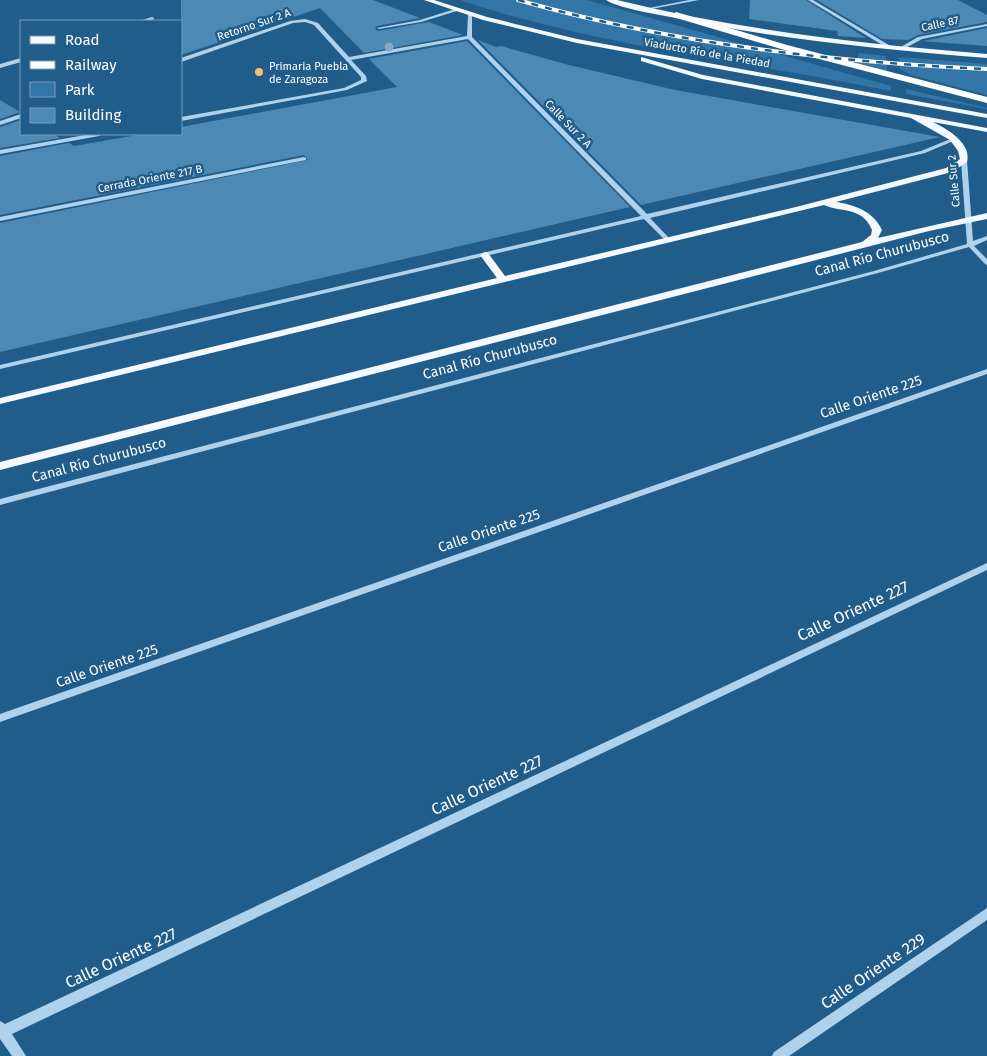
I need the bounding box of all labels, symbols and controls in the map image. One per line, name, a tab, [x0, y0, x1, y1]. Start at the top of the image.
street label: Retorno Sur 2 A	[215, 6, 293, 44]
street label: Calle 87	[920, 14, 960, 34]
legend	[20, 20, 182, 135]
text: Road	[65, 31, 100, 49]
street label: Viaducto Río de la Piedad	[643, 35, 771, 71]
text: Railway	[65, 56, 117, 74]
place label: Primaria Puebla de Zaragoza	[269, 60, 348, 86]
marker: Primaria Puebla de Zaragoza	[253, 66, 265, 78]
text: Park	[65, 81, 95, 99]
street label: Calle Sur 2 A	[542, 97, 594, 151]
text: Building	[65, 106, 121, 124]
street label: Calle Sur 2	[945, 154, 963, 208]
street label: Cerrada Oriente 217 B	[97, 162, 204, 195]
street label: Canal Río Churubusco	[813, 228, 951, 280]
street label: Canal Río Churubusco	[421, 331, 559, 383]
street label: Calle Oriente 225	[818, 372, 924, 422]
street label: Canal Río Churubusco	[30, 434, 168, 486]
street label: Calle Oriente 225	[436, 506, 542, 556]
street label: Calle Oriente 227	[794, 577, 912, 645]
street label: Calle Oriente 225	[54, 641, 160, 691]
street label: Calle Oriente 227	[428, 751, 546, 819]
street label: Calle Oriente 227	[62, 924, 180, 992]
street label: Calle Oriente 229	[817, 929, 929, 1013]

